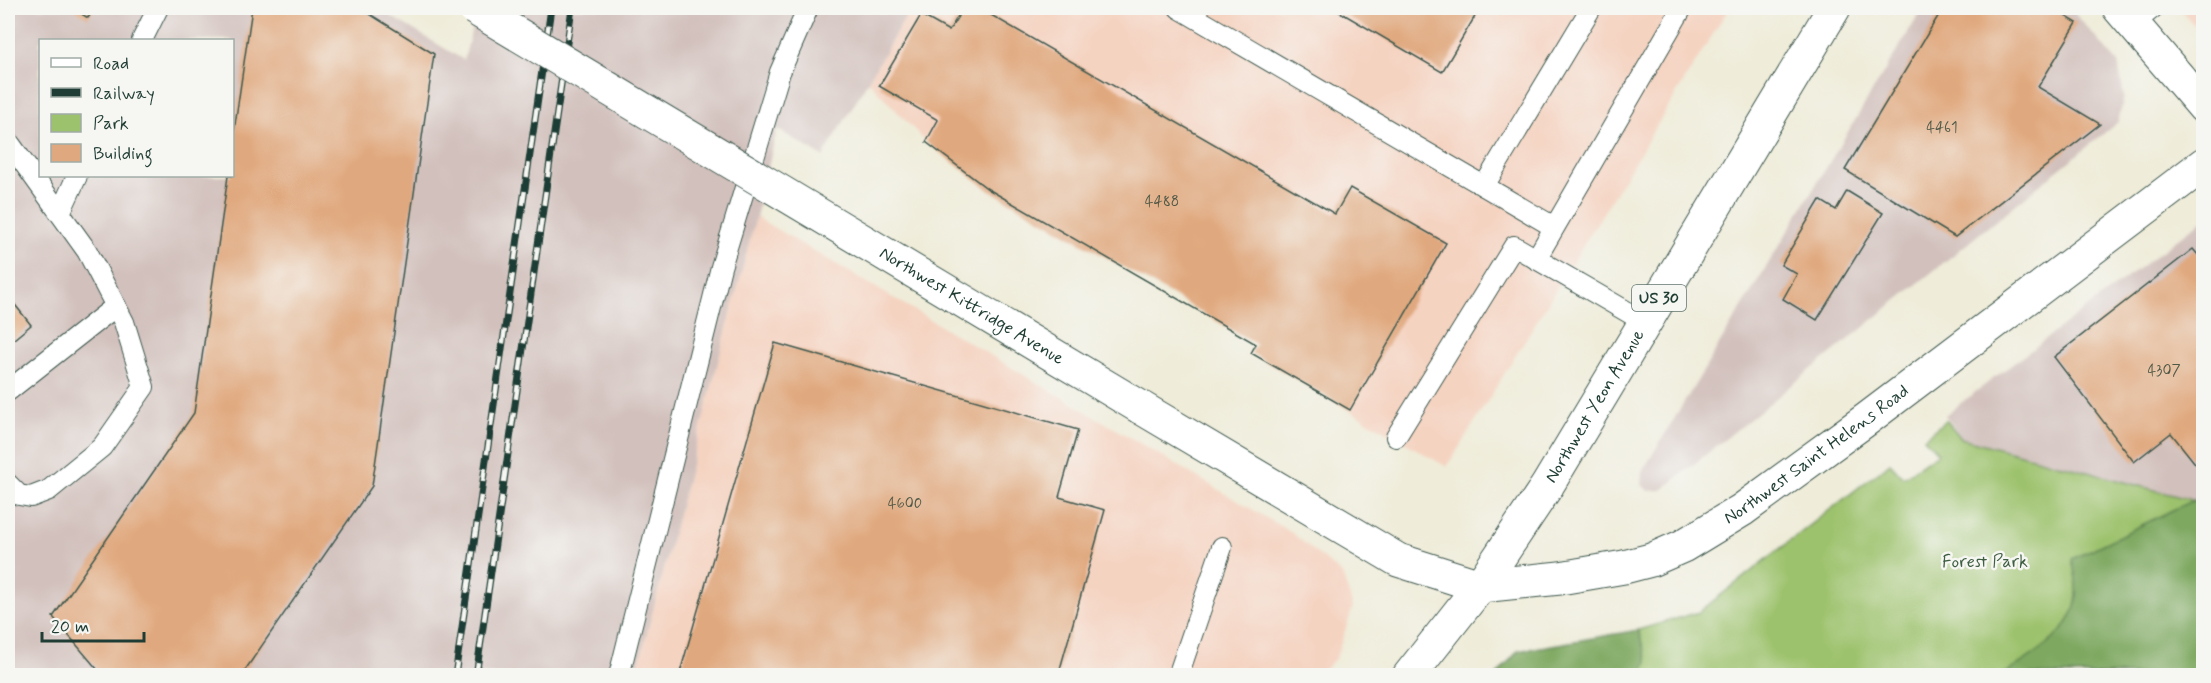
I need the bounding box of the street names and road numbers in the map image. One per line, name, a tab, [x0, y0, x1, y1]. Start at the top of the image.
street label: Northwest Kittridge Avenue	[875, 241, 1068, 371]
road number: US 30	[1632, 285, 1686, 311]
street label: Northwest Yeon Avenue	[1539, 325, 1650, 488]
street label: Northwest Saint Helens Road	[1720, 379, 1914, 530]

